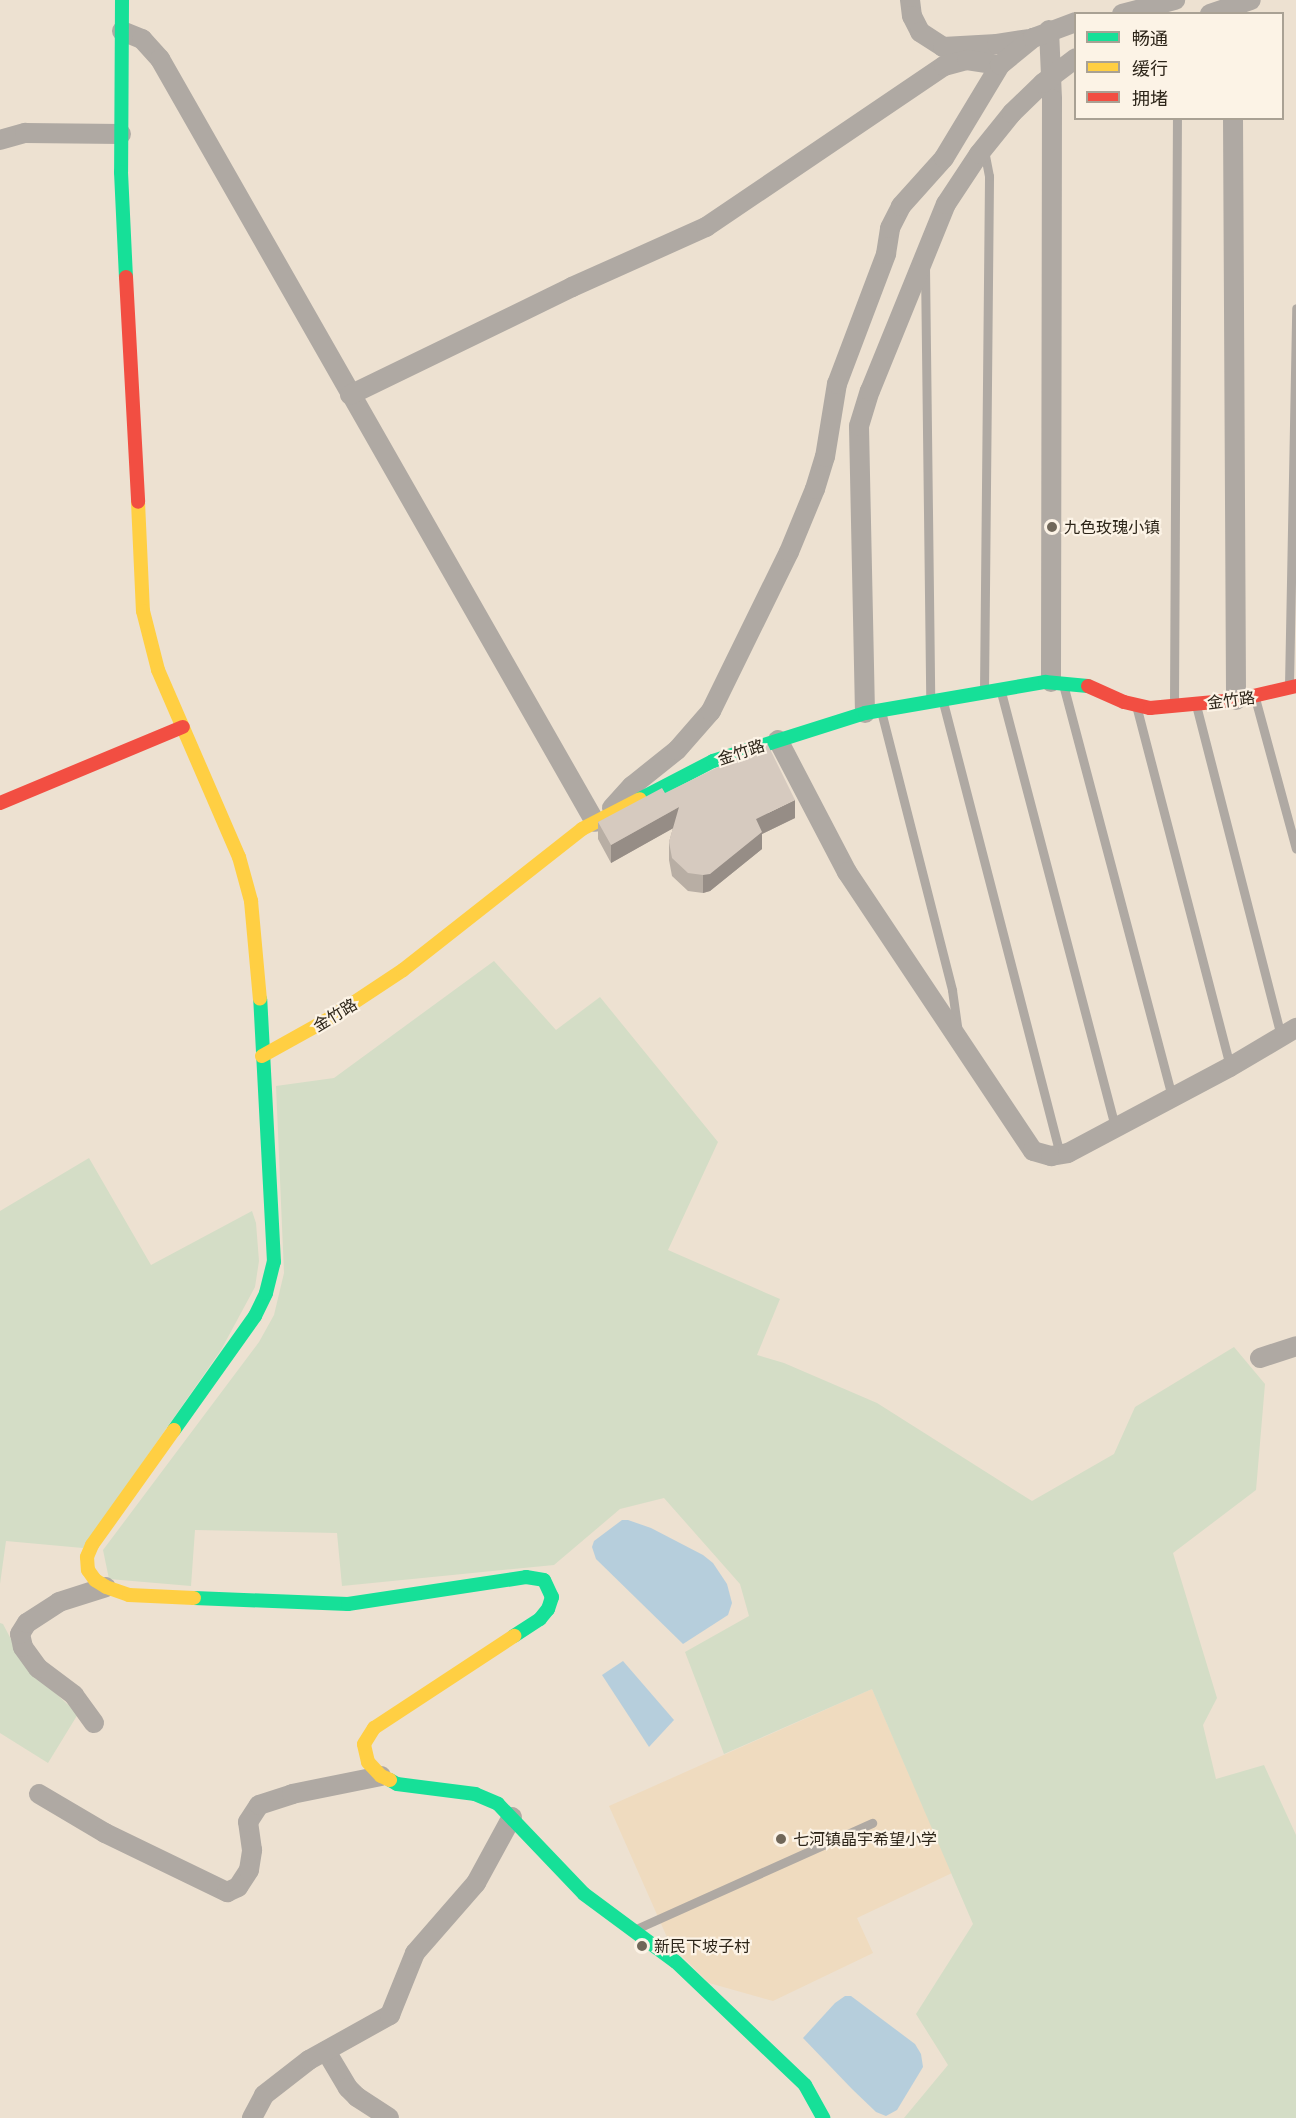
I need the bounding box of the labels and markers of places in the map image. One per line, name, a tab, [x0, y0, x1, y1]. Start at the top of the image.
place label: 九色玫瑰小镇	[1064, 517, 1160, 537]
marker: 九色玫瑰小镇	[1045, 520, 1059, 534]
place label: 七河镇晶宇希望小学	[793, 1829, 937, 1849]
marker: 七河镇晶宇希望小学	[774, 1832, 788, 1846]
place label: 新民下坡子村	[654, 1936, 750, 1956]
marker: 新民下坡子村	[635, 1939, 649, 1953]

